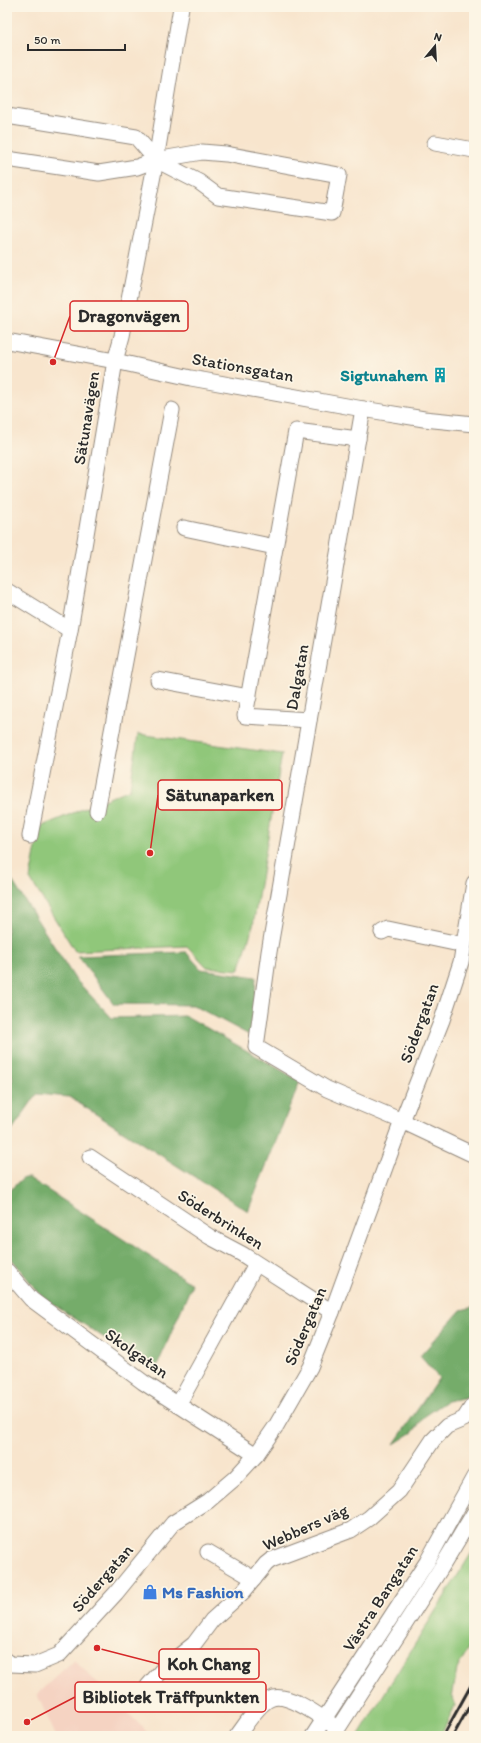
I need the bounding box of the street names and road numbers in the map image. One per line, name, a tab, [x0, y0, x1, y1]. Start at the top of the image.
street label: Stationsgatan	[190, 348, 296, 386]
street label: Sätunavägen	[69, 370, 103, 466]
street label: Dalgatan	[281, 642, 313, 712]
street label: Södergatan	[395, 980, 443, 1066]
street label: Söderbrinken	[174, 1185, 268, 1254]
street label: Södergatan	[279, 1284, 331, 1368]
street label: Skolgatan	[101, 1324, 173, 1382]
street label: Webbers väg	[259, 1499, 351, 1555]
street label: Södergatan	[67, 1540, 137, 1616]
street label: Västra Bangatan	[338, 1541, 422, 1655]

